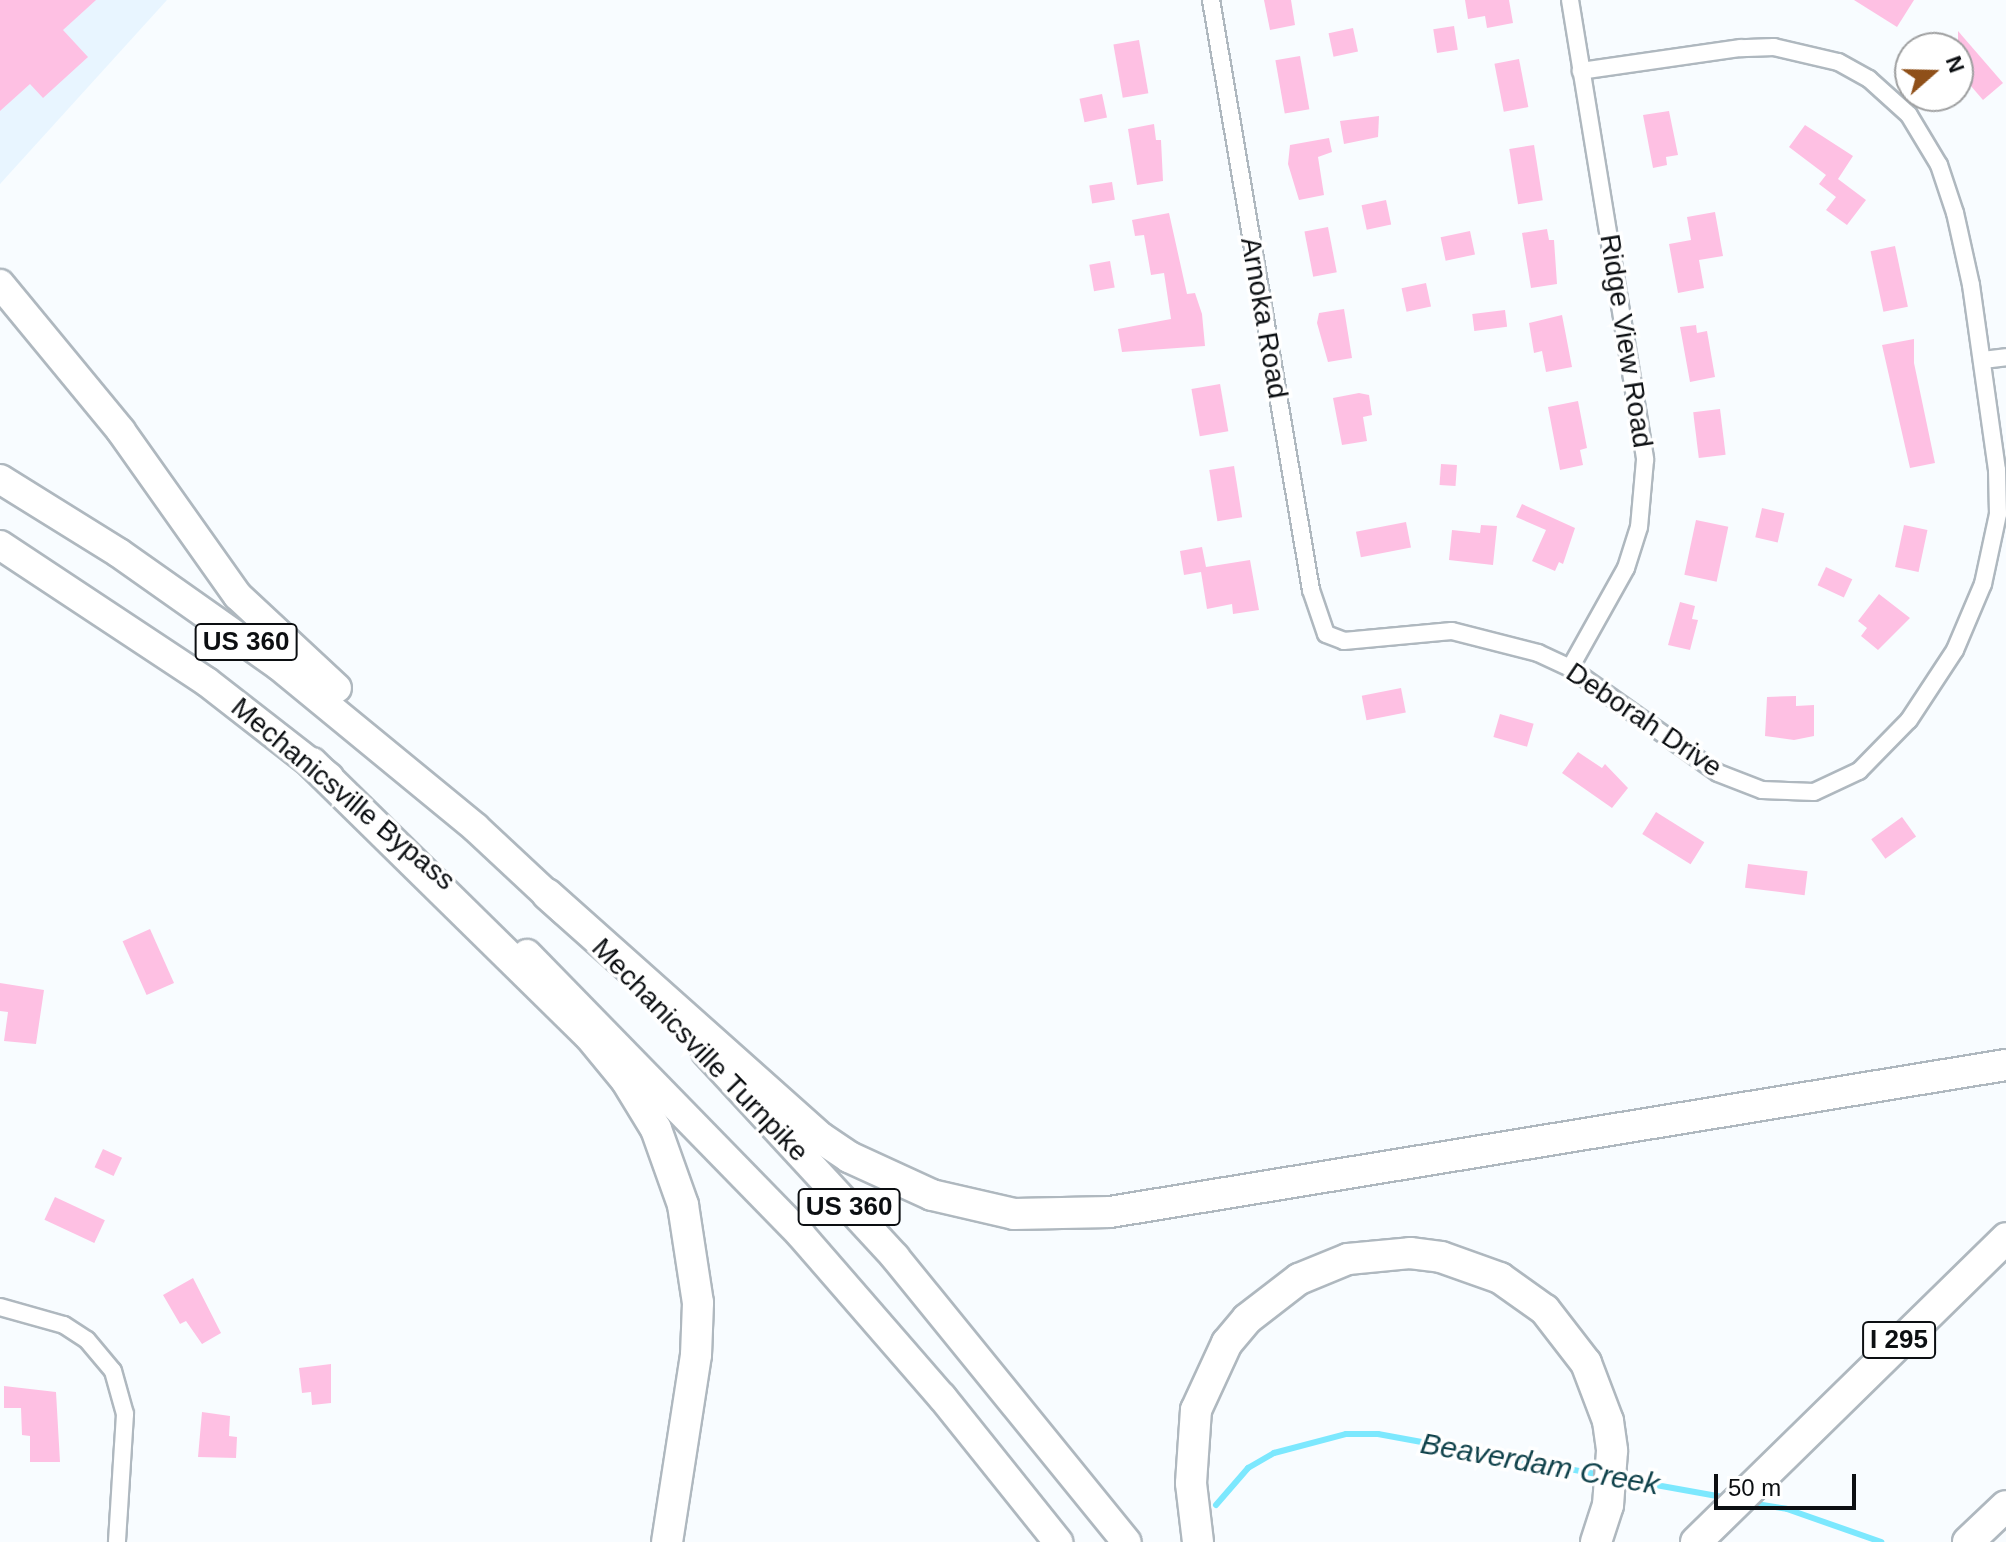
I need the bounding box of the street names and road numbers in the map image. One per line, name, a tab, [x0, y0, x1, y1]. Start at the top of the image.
street label: Ridge View Road	[1593, 232, 1659, 450]
street label: Arnoka Road	[1233, 235, 1295, 401]
road number: US 360	[194, 620, 298, 664]
street label: Deborah Drive	[1560, 656, 1728, 784]
street label: Mechanicsville Bypass	[224, 691, 462, 897]
street label: Mechanicsville Turnpike	[584, 931, 816, 1169]
road number: US 360	[797, 1185, 901, 1229]
road number: I 295	[1861, 1318, 1937, 1362]

